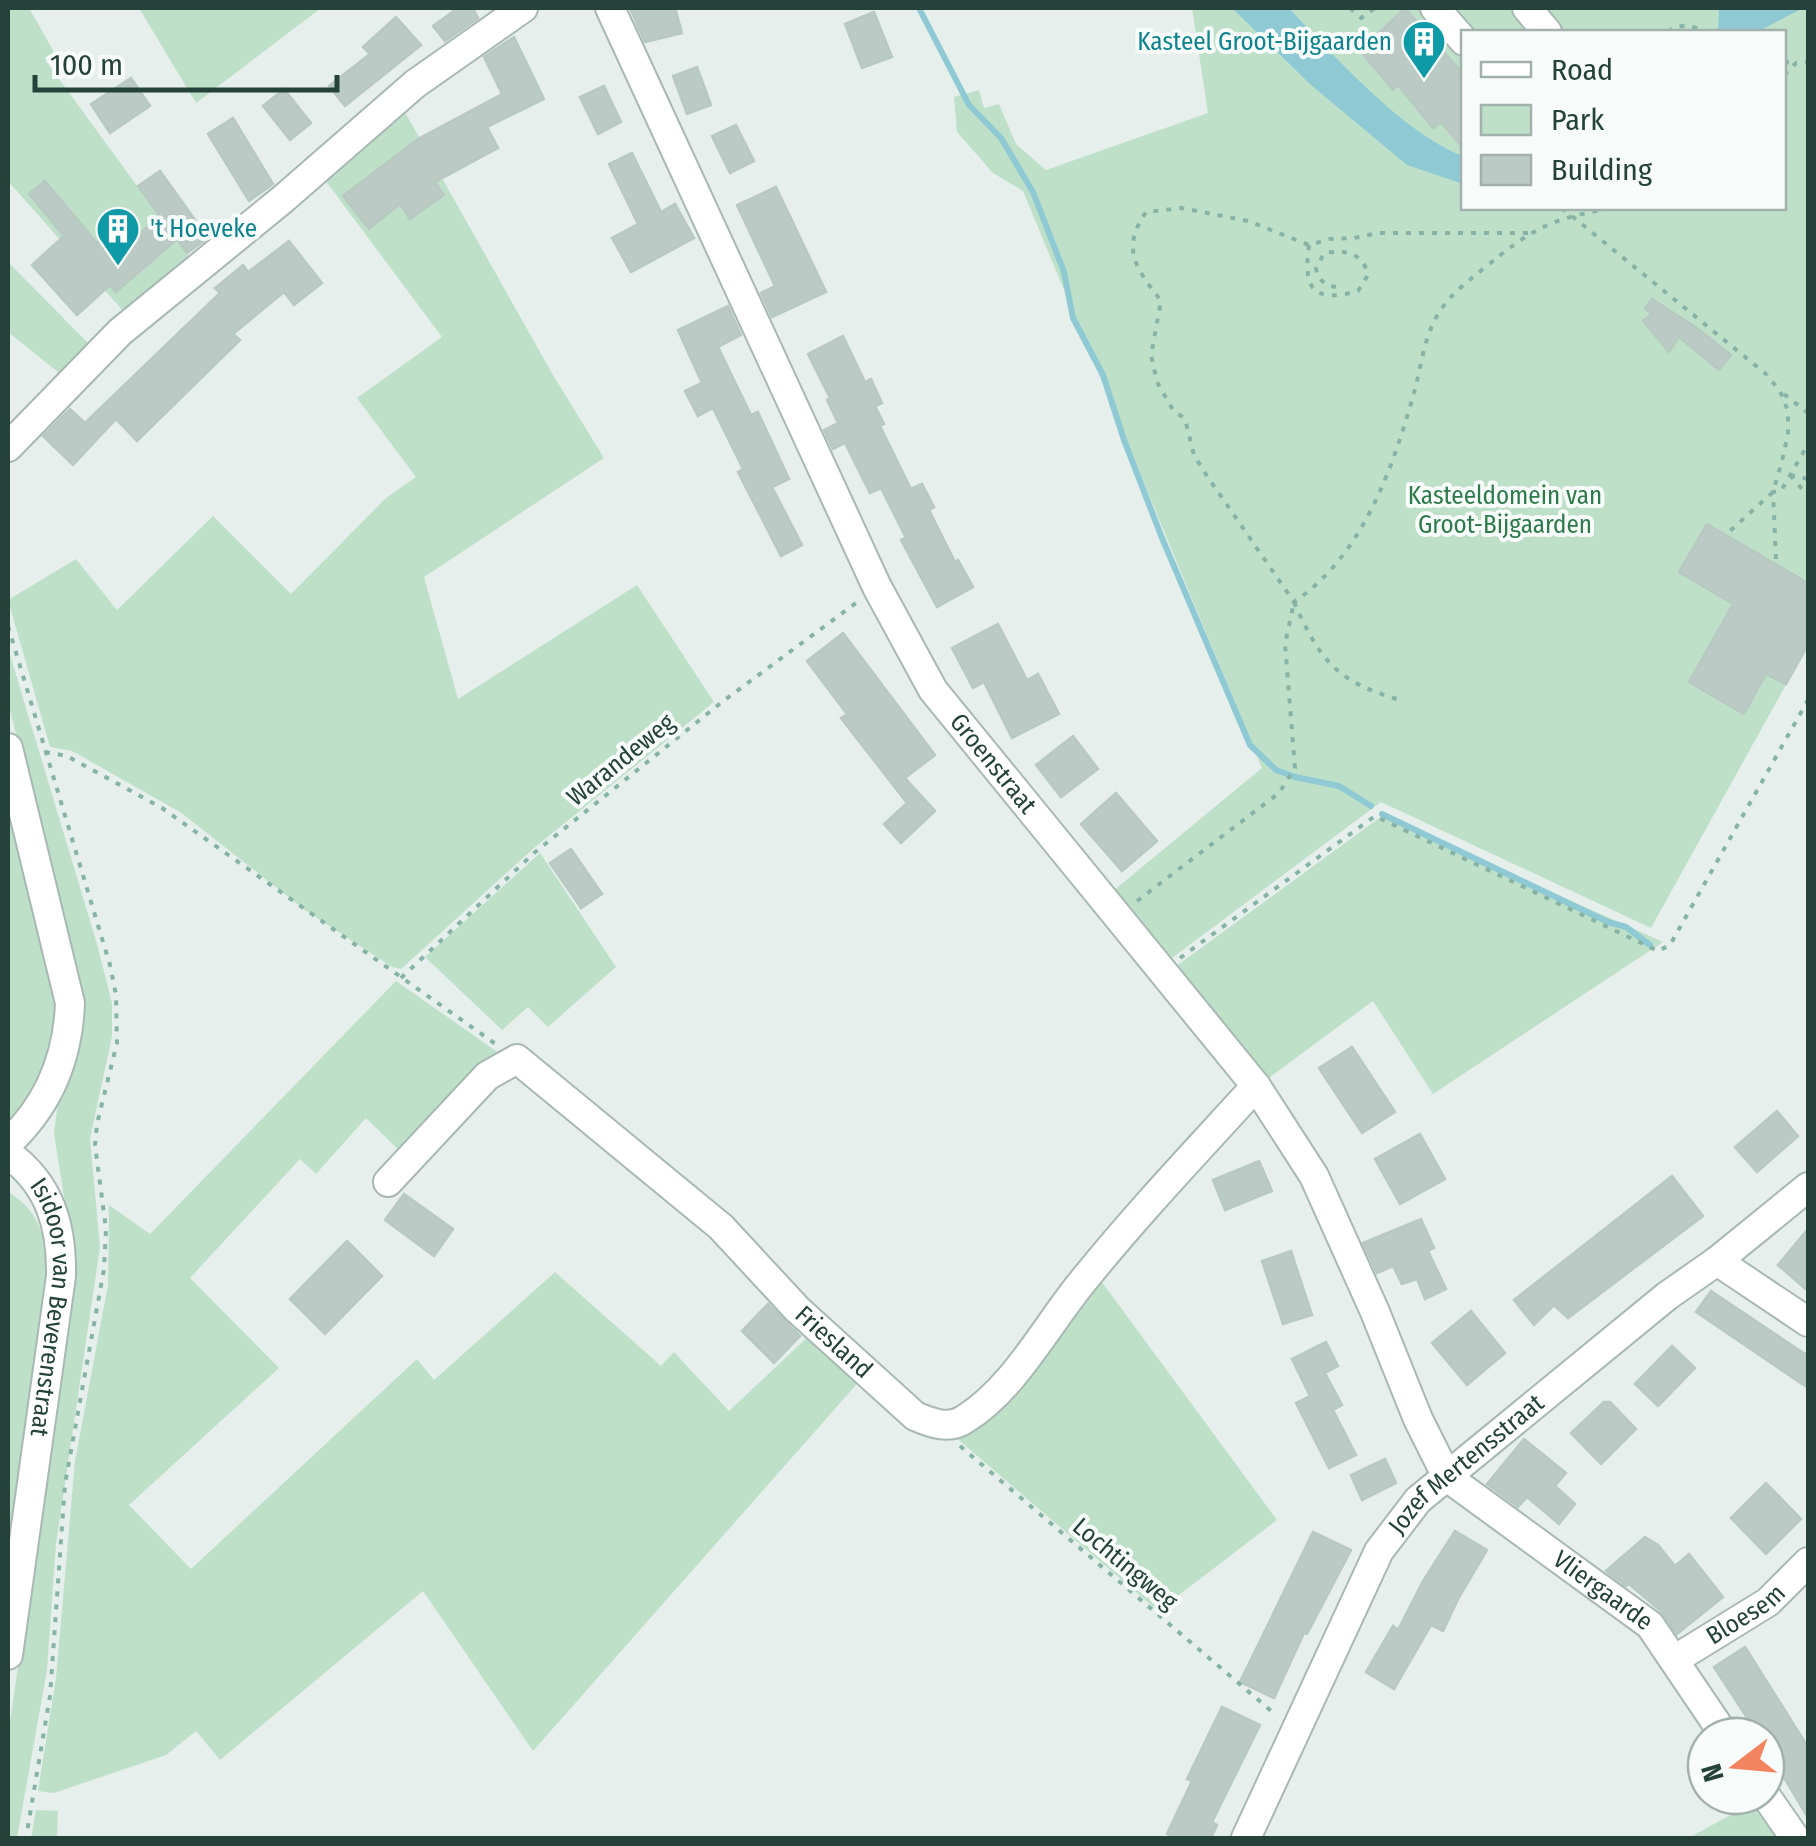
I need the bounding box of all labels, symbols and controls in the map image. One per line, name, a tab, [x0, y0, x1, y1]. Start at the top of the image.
building icon: Kasteel Groot-Bijgaarden	[1401, 19, 1447, 80]
place label: Kasteel Groot-Bijgaarden	[1137, 27, 1392, 57]
scale bar	[35, 30, 338, 92]
legend	[1461, 30, 1786, 210]
text: 100 m	[50, 47, 123, 83]
text: Road	[1551, 52, 1613, 88]
text: Park	[1551, 102, 1604, 138]
text: Building	[1551, 152, 1653, 188]
building icon: 't Hoeveke	[95, 206, 141, 267]
place label: 't Hoeveke	[150, 214, 257, 244]
park label: Kasteeldomein van Groot-Bijgaarden	[1408, 481, 1602, 540]
street label: Warandeweg	[561, 707, 681, 813]
street label: Groenstraat	[943, 708, 1043, 821]
street label: Isidoor van Beverenstraat	[24, 1172, 76, 1439]
street label: Friesland	[789, 1300, 878, 1385]
street label: Jozef Mertensstraat	[1382, 1388, 1551, 1540]
street label: Lochtingweg	[1067, 1512, 1184, 1617]
street label: Vliergaarde	[1547, 1544, 1658, 1637]
street label: Bloesem	[1701, 1578, 1792, 1651]
north arrow	[1686, 1716, 1786, 1816]
text: N	[1694, 1760, 1731, 1785]

